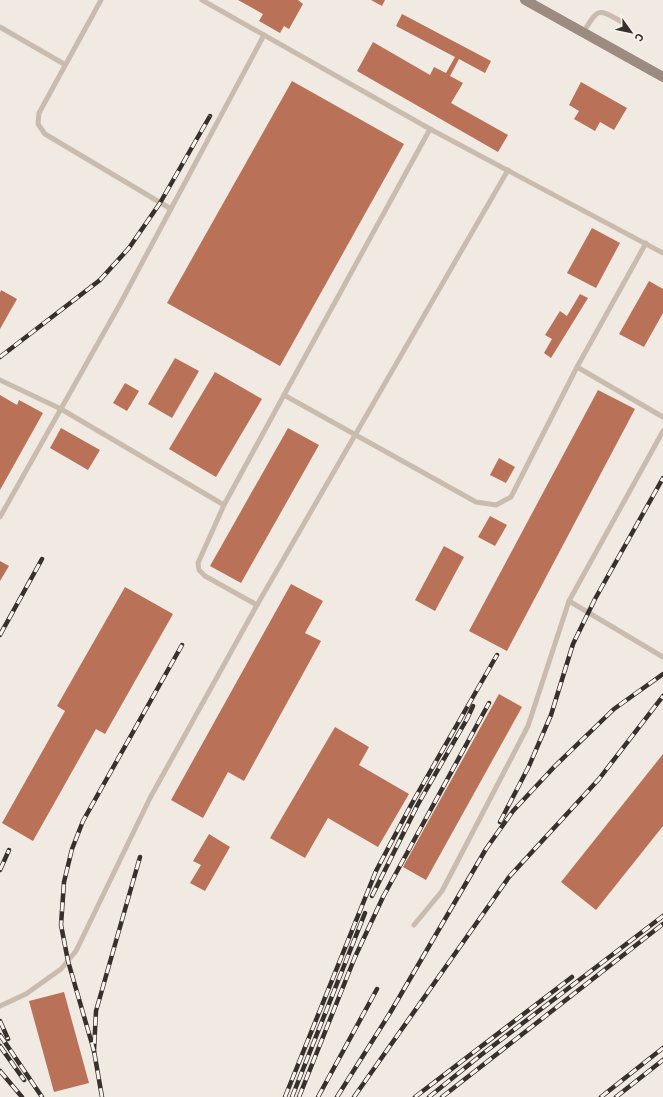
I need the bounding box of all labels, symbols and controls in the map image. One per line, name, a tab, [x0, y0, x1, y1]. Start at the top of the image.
north arrow	[611, 12, 651, 52]
text: С	[632, 31, 647, 44]

